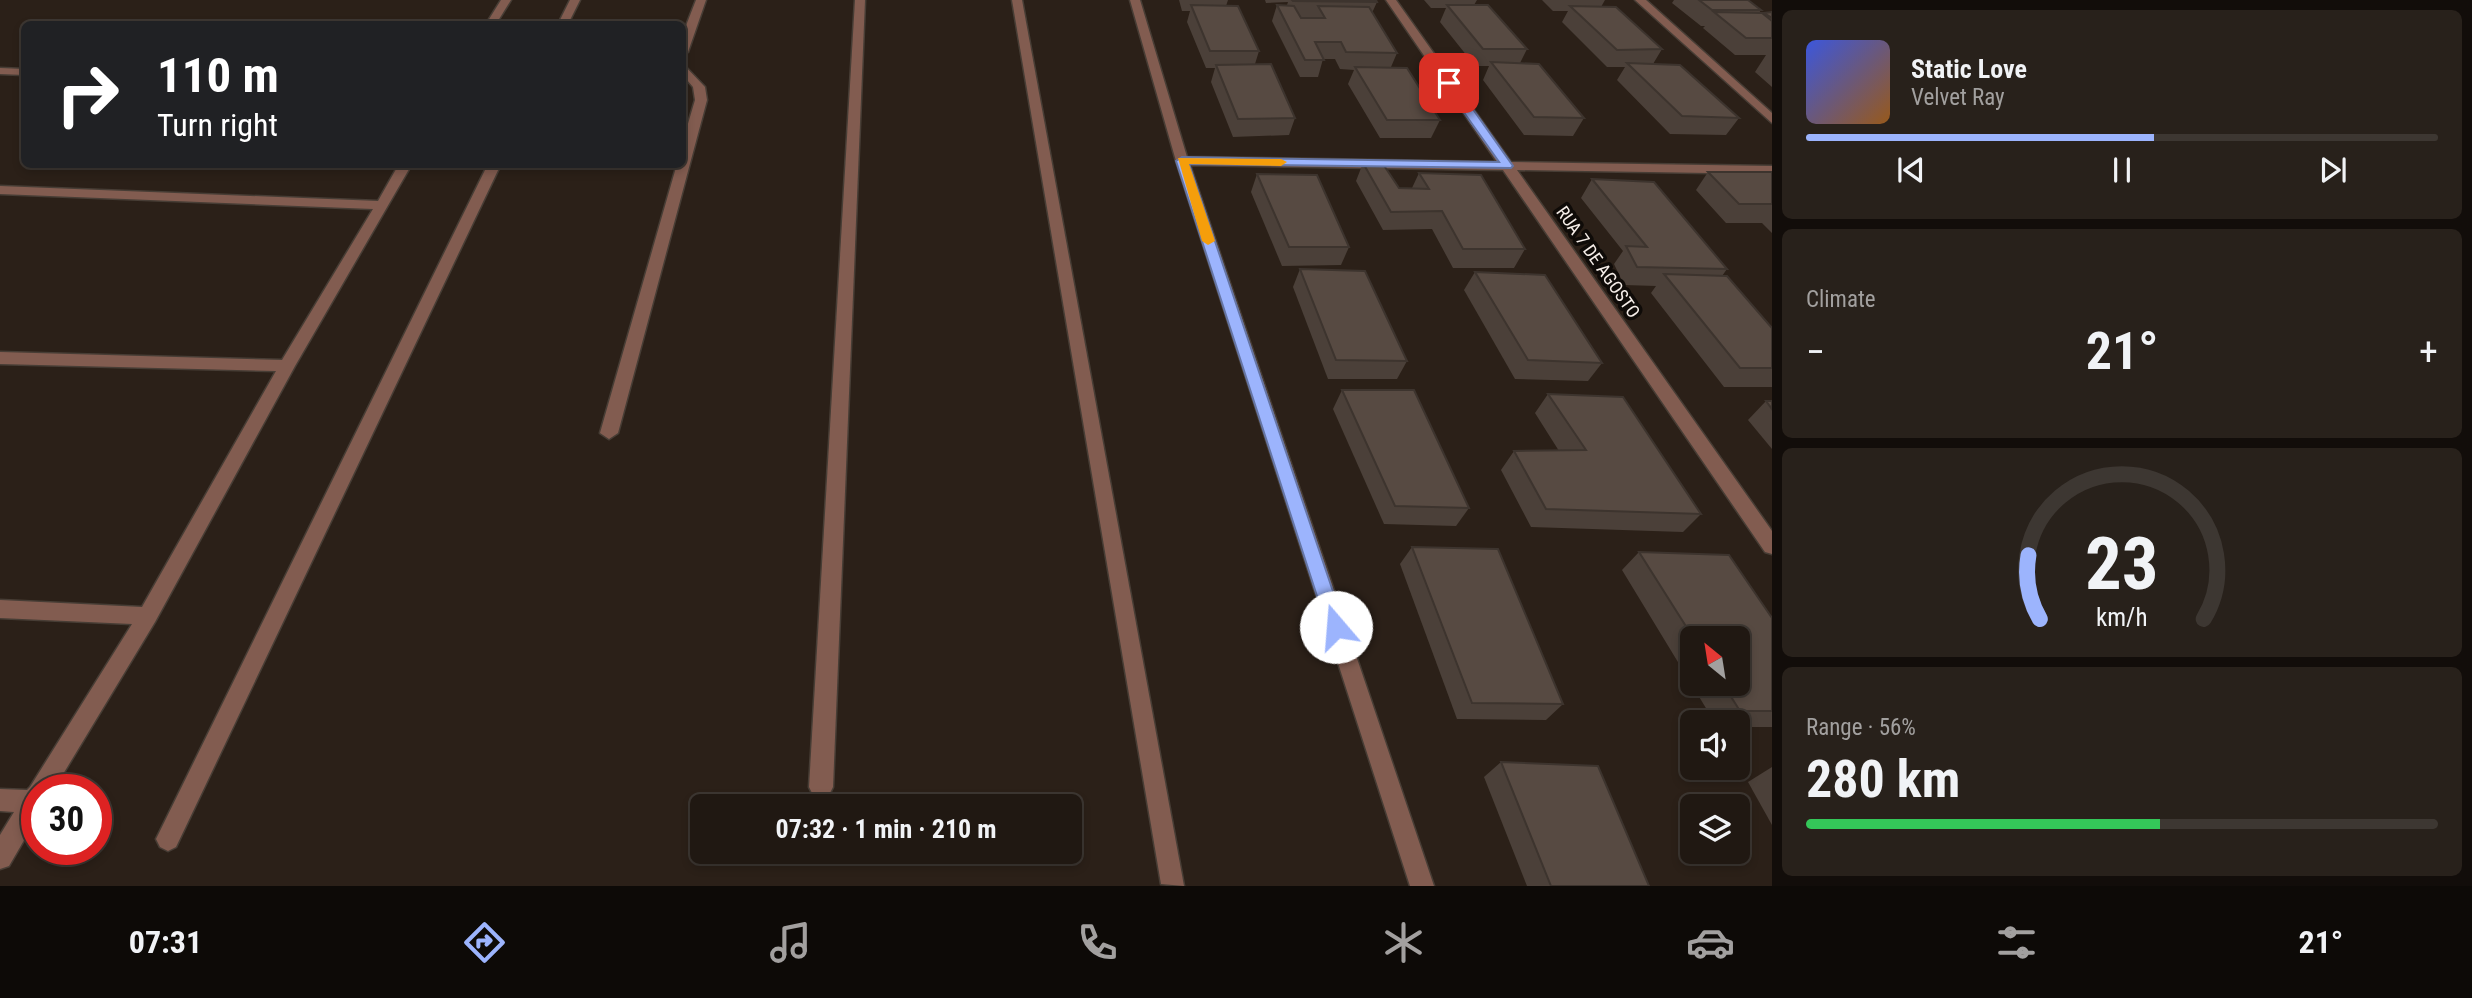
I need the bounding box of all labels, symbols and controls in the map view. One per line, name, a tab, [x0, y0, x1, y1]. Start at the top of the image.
text: 110 m	[157, 47, 279, 104]
icon: right	[42, 49, 133, 140]
pin	[1419, 53, 1479, 113]
text: Static Love	[1911, 54, 2027, 84]
icon: arrive	[1430, 64, 1468, 102]
text: Velvet Ray	[1911, 84, 2005, 111]
text: Turn right	[157, 106, 278, 144]
icon: previous	[1892, 151, 1930, 189]
icon: pause	[2103, 151, 2141, 189]
icon: next	[2314, 151, 2352, 189]
street label: RUA 7 DE AGOSTO	[1552, 202, 1645, 322]
text: Climate	[1806, 286, 1876, 313]
text: 21°	[2086, 321, 2158, 382]
text: −	[1806, 330, 1825, 374]
text: +	[2419, 330, 2438, 374]
text: 23	[2085, 521, 2159, 607]
position arrow	[1299, 590, 1373, 664]
text: km/h	[2096, 602, 2148, 631]
north arrow	[1680, 626, 1750, 696]
map controls	[1680, 626, 1750, 864]
button: sound	[1680, 710, 1750, 780]
text: Range · 56%	[1806, 714, 1916, 741]
text: 280 km	[1806, 749, 1960, 810]
speed limit sign: 30	[21, 774, 112, 865]
button: layers	[1680, 794, 1750, 864]
text: 07:32 · 1 min · 210 m	[776, 814, 996, 844]
icon: directions	[460, 918, 509, 967]
icon: music	[766, 918, 815, 967]
icon: phone	[1073, 918, 1122, 967]
icon: climate	[1379, 918, 1428, 967]
icon: car	[1686, 918, 1735, 967]
icon: filters	[1992, 918, 2041, 967]
text: 07:31	[129, 923, 202, 961]
text: 21°	[2298, 923, 2343, 961]

